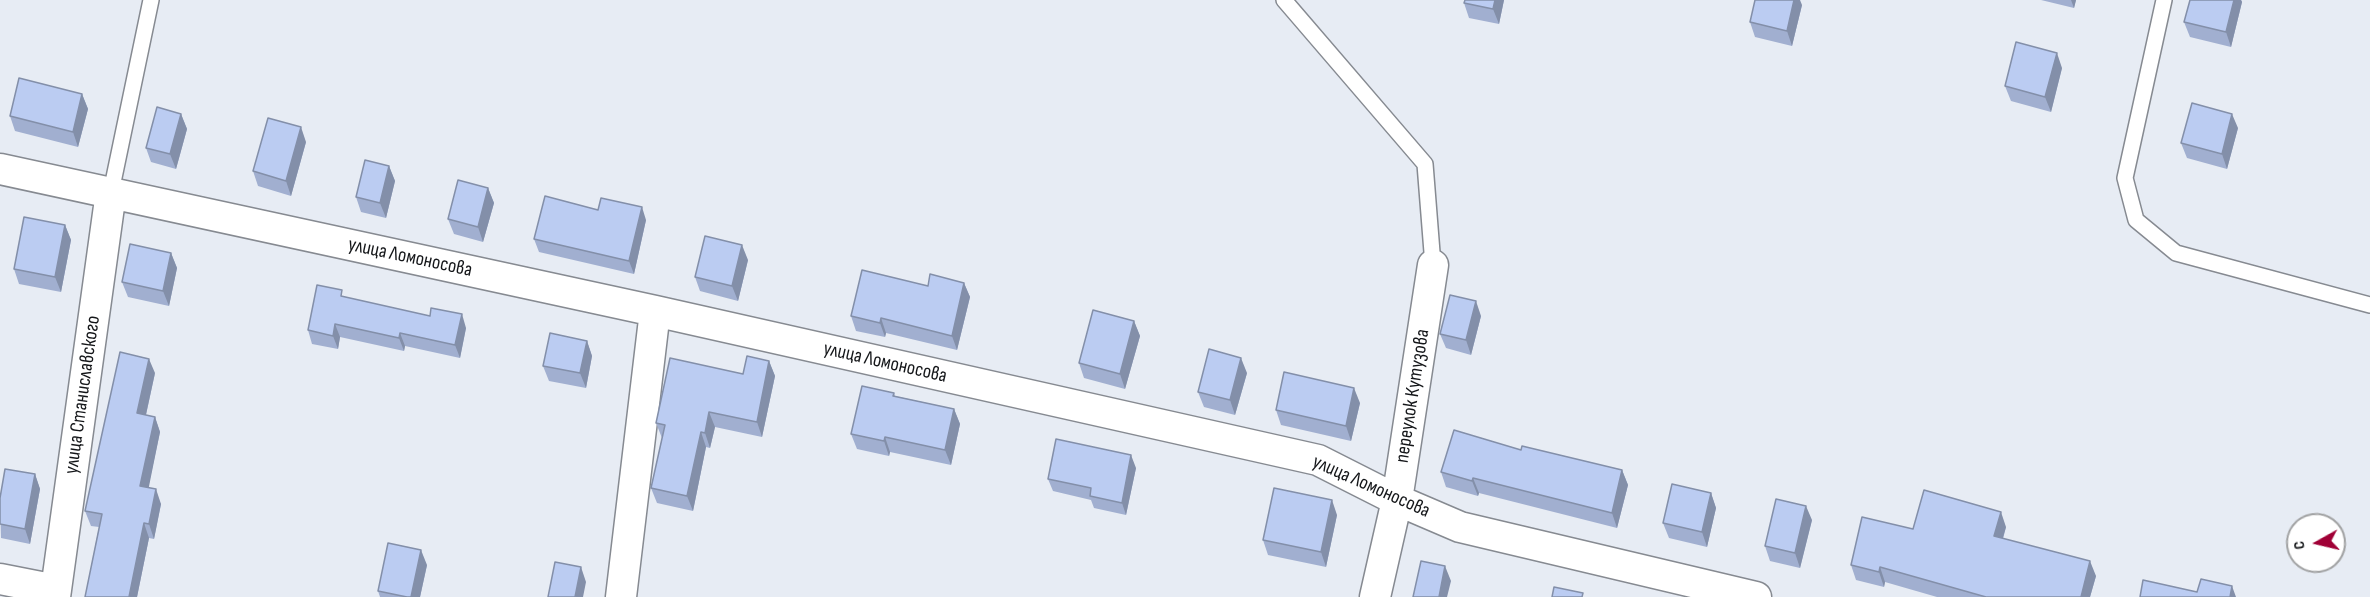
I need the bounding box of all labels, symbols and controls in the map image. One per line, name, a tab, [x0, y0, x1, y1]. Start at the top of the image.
street label: улица Ломоносова	[346, 233, 474, 283]
street label: улица Станиславского	[60, 314, 106, 476]
street label: переулок Кутузова	[1391, 327, 1435, 465]
street label: улица Ломоносова	[821, 337, 949, 389]
street label: улица Ломоносова	[1308, 450, 1434, 524]
north arrow	[2286, 513, 2346, 573]
text: С	[2290, 540, 2310, 551]

